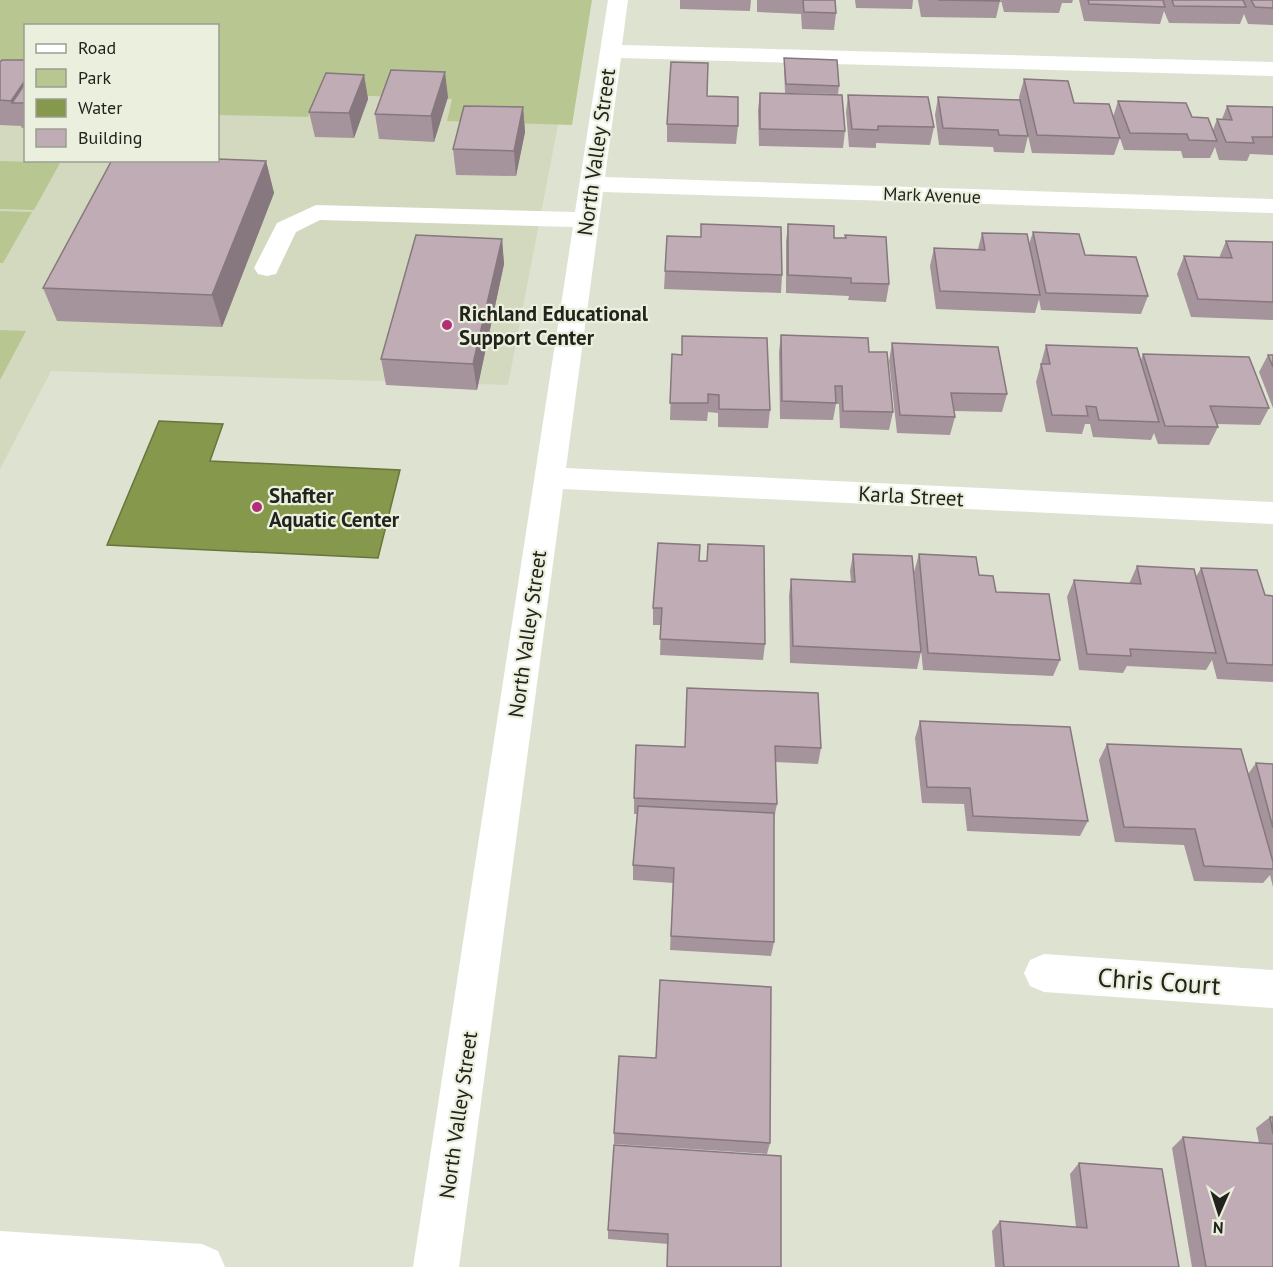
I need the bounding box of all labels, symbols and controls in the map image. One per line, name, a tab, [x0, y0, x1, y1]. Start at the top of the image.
legend	[24, 24, 219, 162]
text: Road	[78, 36, 116, 59]
text: Park	[78, 66, 111, 89]
street label: North Valley Street	[571, 67, 621, 237]
text: Water	[78, 96, 122, 119]
text: Building	[78, 126, 142, 149]
street label: Mark Avenue	[883, 182, 981, 208]
place label: Richland Educational Support Center	[459, 300, 649, 351]
marker: Richland Educational Support Center	[440, 318, 454, 332]
street label: Karla Street	[858, 480, 964, 512]
place label: Shafter Aquatic Center	[269, 482, 400, 533]
marker: Shafter Aquatic Center	[250, 500, 264, 514]
street label: North Valley Street	[502, 549, 552, 719]
street label: Chris Court	[1096, 960, 1222, 1002]
street label: North Valley Street	[433, 1030, 483, 1200]
north arrow	[1189, 1183, 1249, 1243]
text: N	[1212, 1218, 1224, 1238]

